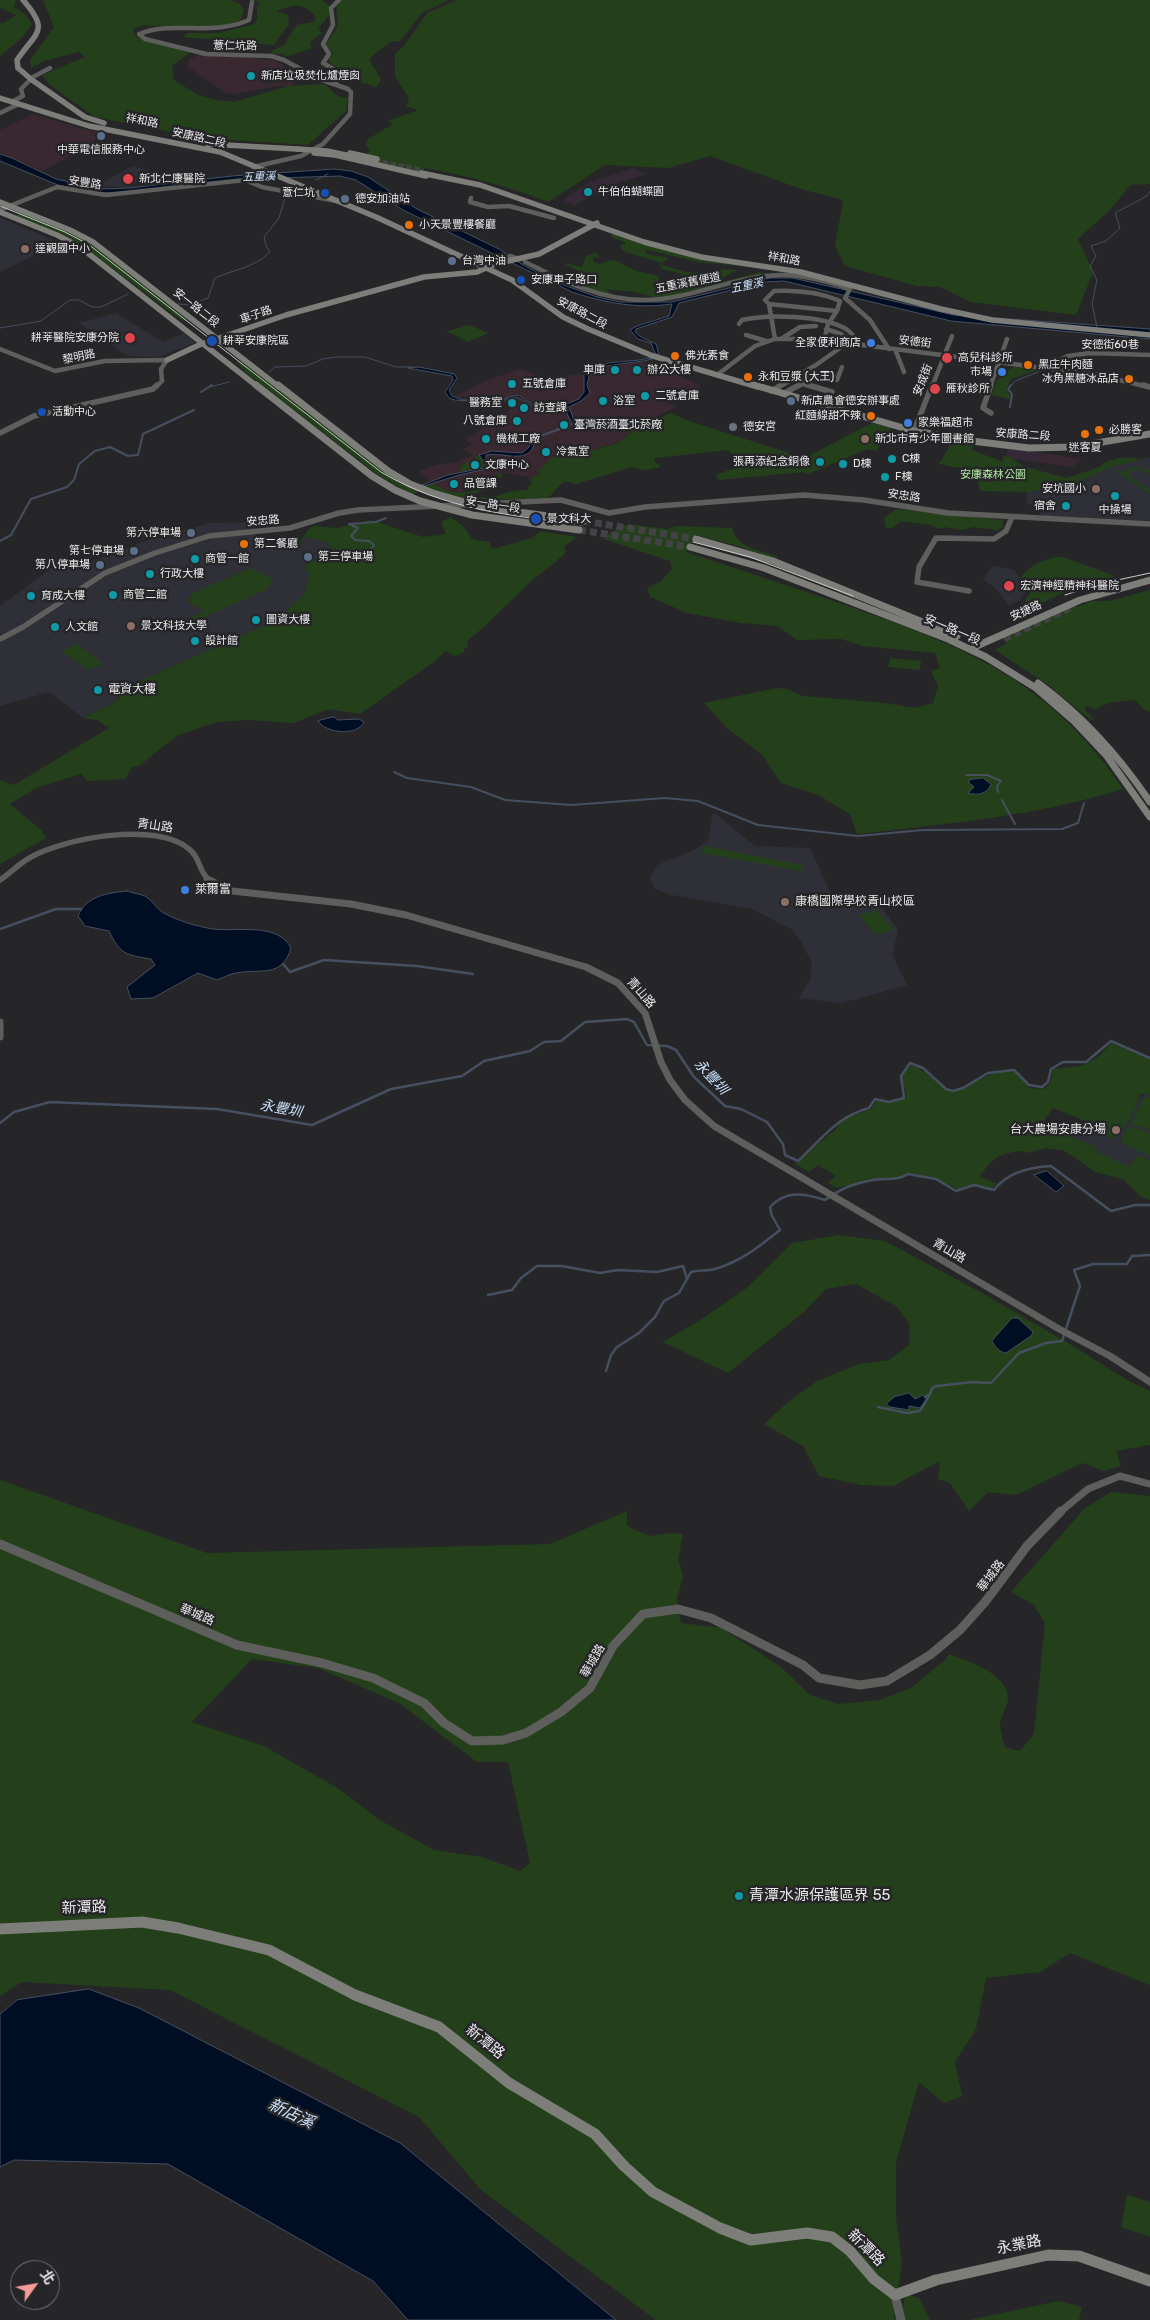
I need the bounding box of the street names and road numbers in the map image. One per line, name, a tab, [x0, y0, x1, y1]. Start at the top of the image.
street label: 薏仁坑路	[213, 39, 257, 53]
street label: 祥和路	[125, 111, 159, 131]
street label: 安康路二段	[171, 125, 227, 151]
street label: 安豐路	[68, 174, 102, 192]
street label: 祥和路	[767, 250, 801, 268]
street label: 五重溪舊便道	[654, 270, 722, 296]
street label: 安一路二段	[170, 286, 222, 330]
street label: 安康路二段	[555, 294, 609, 332]
street label: 車子路	[238, 303, 274, 327]
street label: 安德街	[898, 333, 932, 351]
street label: 安德街60巷	[1081, 338, 1139, 352]
street label: 黎明路	[61, 347, 97, 367]
street label: 安成街	[911, 362, 935, 398]
street label: 安康路二段	[995, 426, 1051, 444]
street label: 安忠路	[887, 487, 921, 505]
street label: 安一路一段	[465, 494, 521, 516]
street label: 安忠路	[246, 513, 280, 529]
street label: 安捷路	[1008, 598, 1044, 624]
street label: 安一路一段	[922, 612, 982, 648]
street label: 青山路	[136, 816, 174, 836]
street label: 青山路	[624, 975, 658, 1011]
street label: 青山路	[930, 1236, 968, 1266]
street label: 華城路	[974, 1557, 1008, 1595]
street label: 華城路	[178, 1601, 216, 1629]
street label: 華城路	[578, 1642, 608, 1680]
street label: 新潭路	[61, 1898, 107, 1918]
street label: 新潭路	[462, 2021, 508, 2063]
street label: 新潭路	[844, 2226, 888, 2270]
street label: 永業路	[995, 2232, 1043, 2258]

